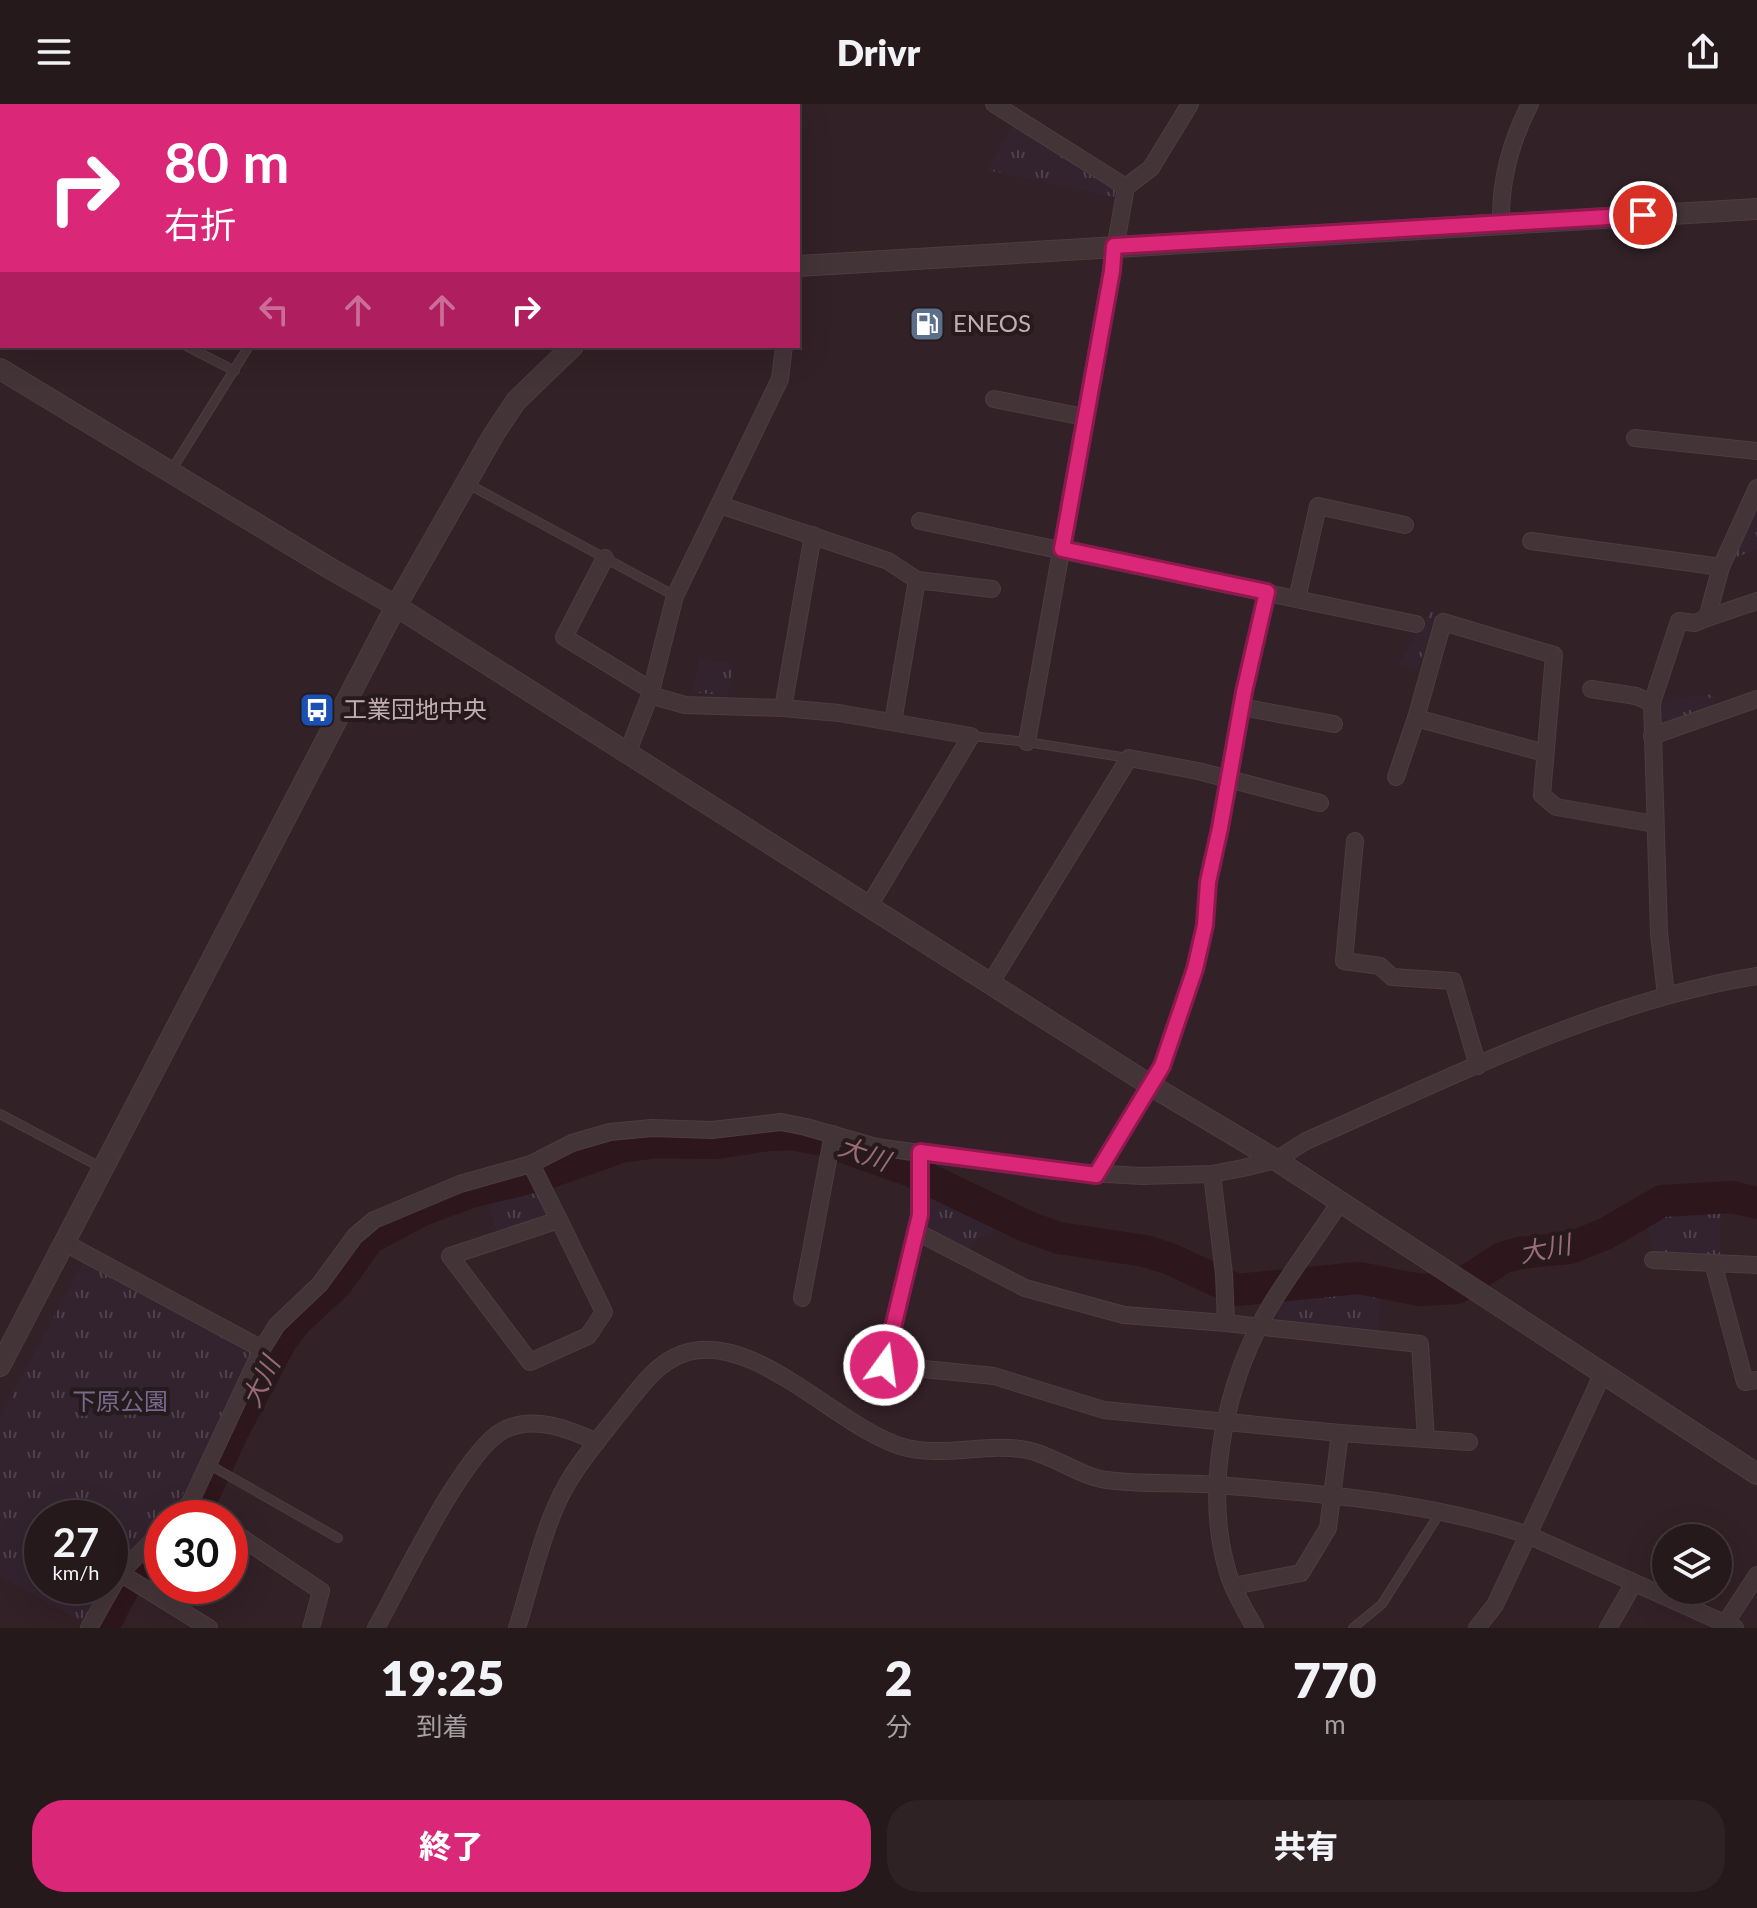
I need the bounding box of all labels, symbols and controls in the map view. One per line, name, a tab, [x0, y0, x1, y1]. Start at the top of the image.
icon: menu	[32, 30, 76, 74]
text: Drivr	[837, 30, 920, 74]
icon: share	[1681, 30, 1725, 74]
text: 80 m	[164, 128, 289, 195]
icon: right	[32, 136, 136, 240]
pin	[1609, 181, 1677, 249]
icon: arrive	[1621, 193, 1665, 237]
text: 右折	[164, 202, 236, 246]
icon: left	[252, 288, 296, 332]
icon: ahead	[336, 288, 380, 332]
icon: ahead	[420, 288, 464, 332]
icon: right	[504, 288, 548, 332]
fuel station icon: ENEOS	[908, 305, 946, 343]
place label: ENEOS	[953, 308, 1031, 337]
bus stop icon: 工業団地中央	[298, 691, 336, 729]
place label: 工業団地中央	[343, 694, 487, 723]
water label: 大川	[835, 1129, 897, 1178]
water label: 大川	[1516, 1227, 1576, 1269]
position arrow	[842, 1323, 926, 1407]
water label: 大川	[234, 1348, 287, 1412]
park label: 下原公園	[72, 1386, 168, 1415]
speed limit sign: 30	[144, 1500, 248, 1604]
text: 27	[53, 1518, 99, 1566]
map controls	[1652, 1524, 1732, 1604]
button: layers	[1652, 1524, 1732, 1604]
text: km/h	[53, 1560, 99, 1584]
text: 19:25	[380, 1649, 504, 1706]
text: 2	[885, 1649, 913, 1706]
text: 770	[1293, 1651, 1377, 1708]
text: m	[1324, 1708, 1346, 1740]
text: 到着	[416, 1710, 468, 1742]
text: 分	[886, 1710, 912, 1742]
button: 終了	[32, 1800, 871, 1892]
button: 共有	[887, 1800, 1725, 1892]

